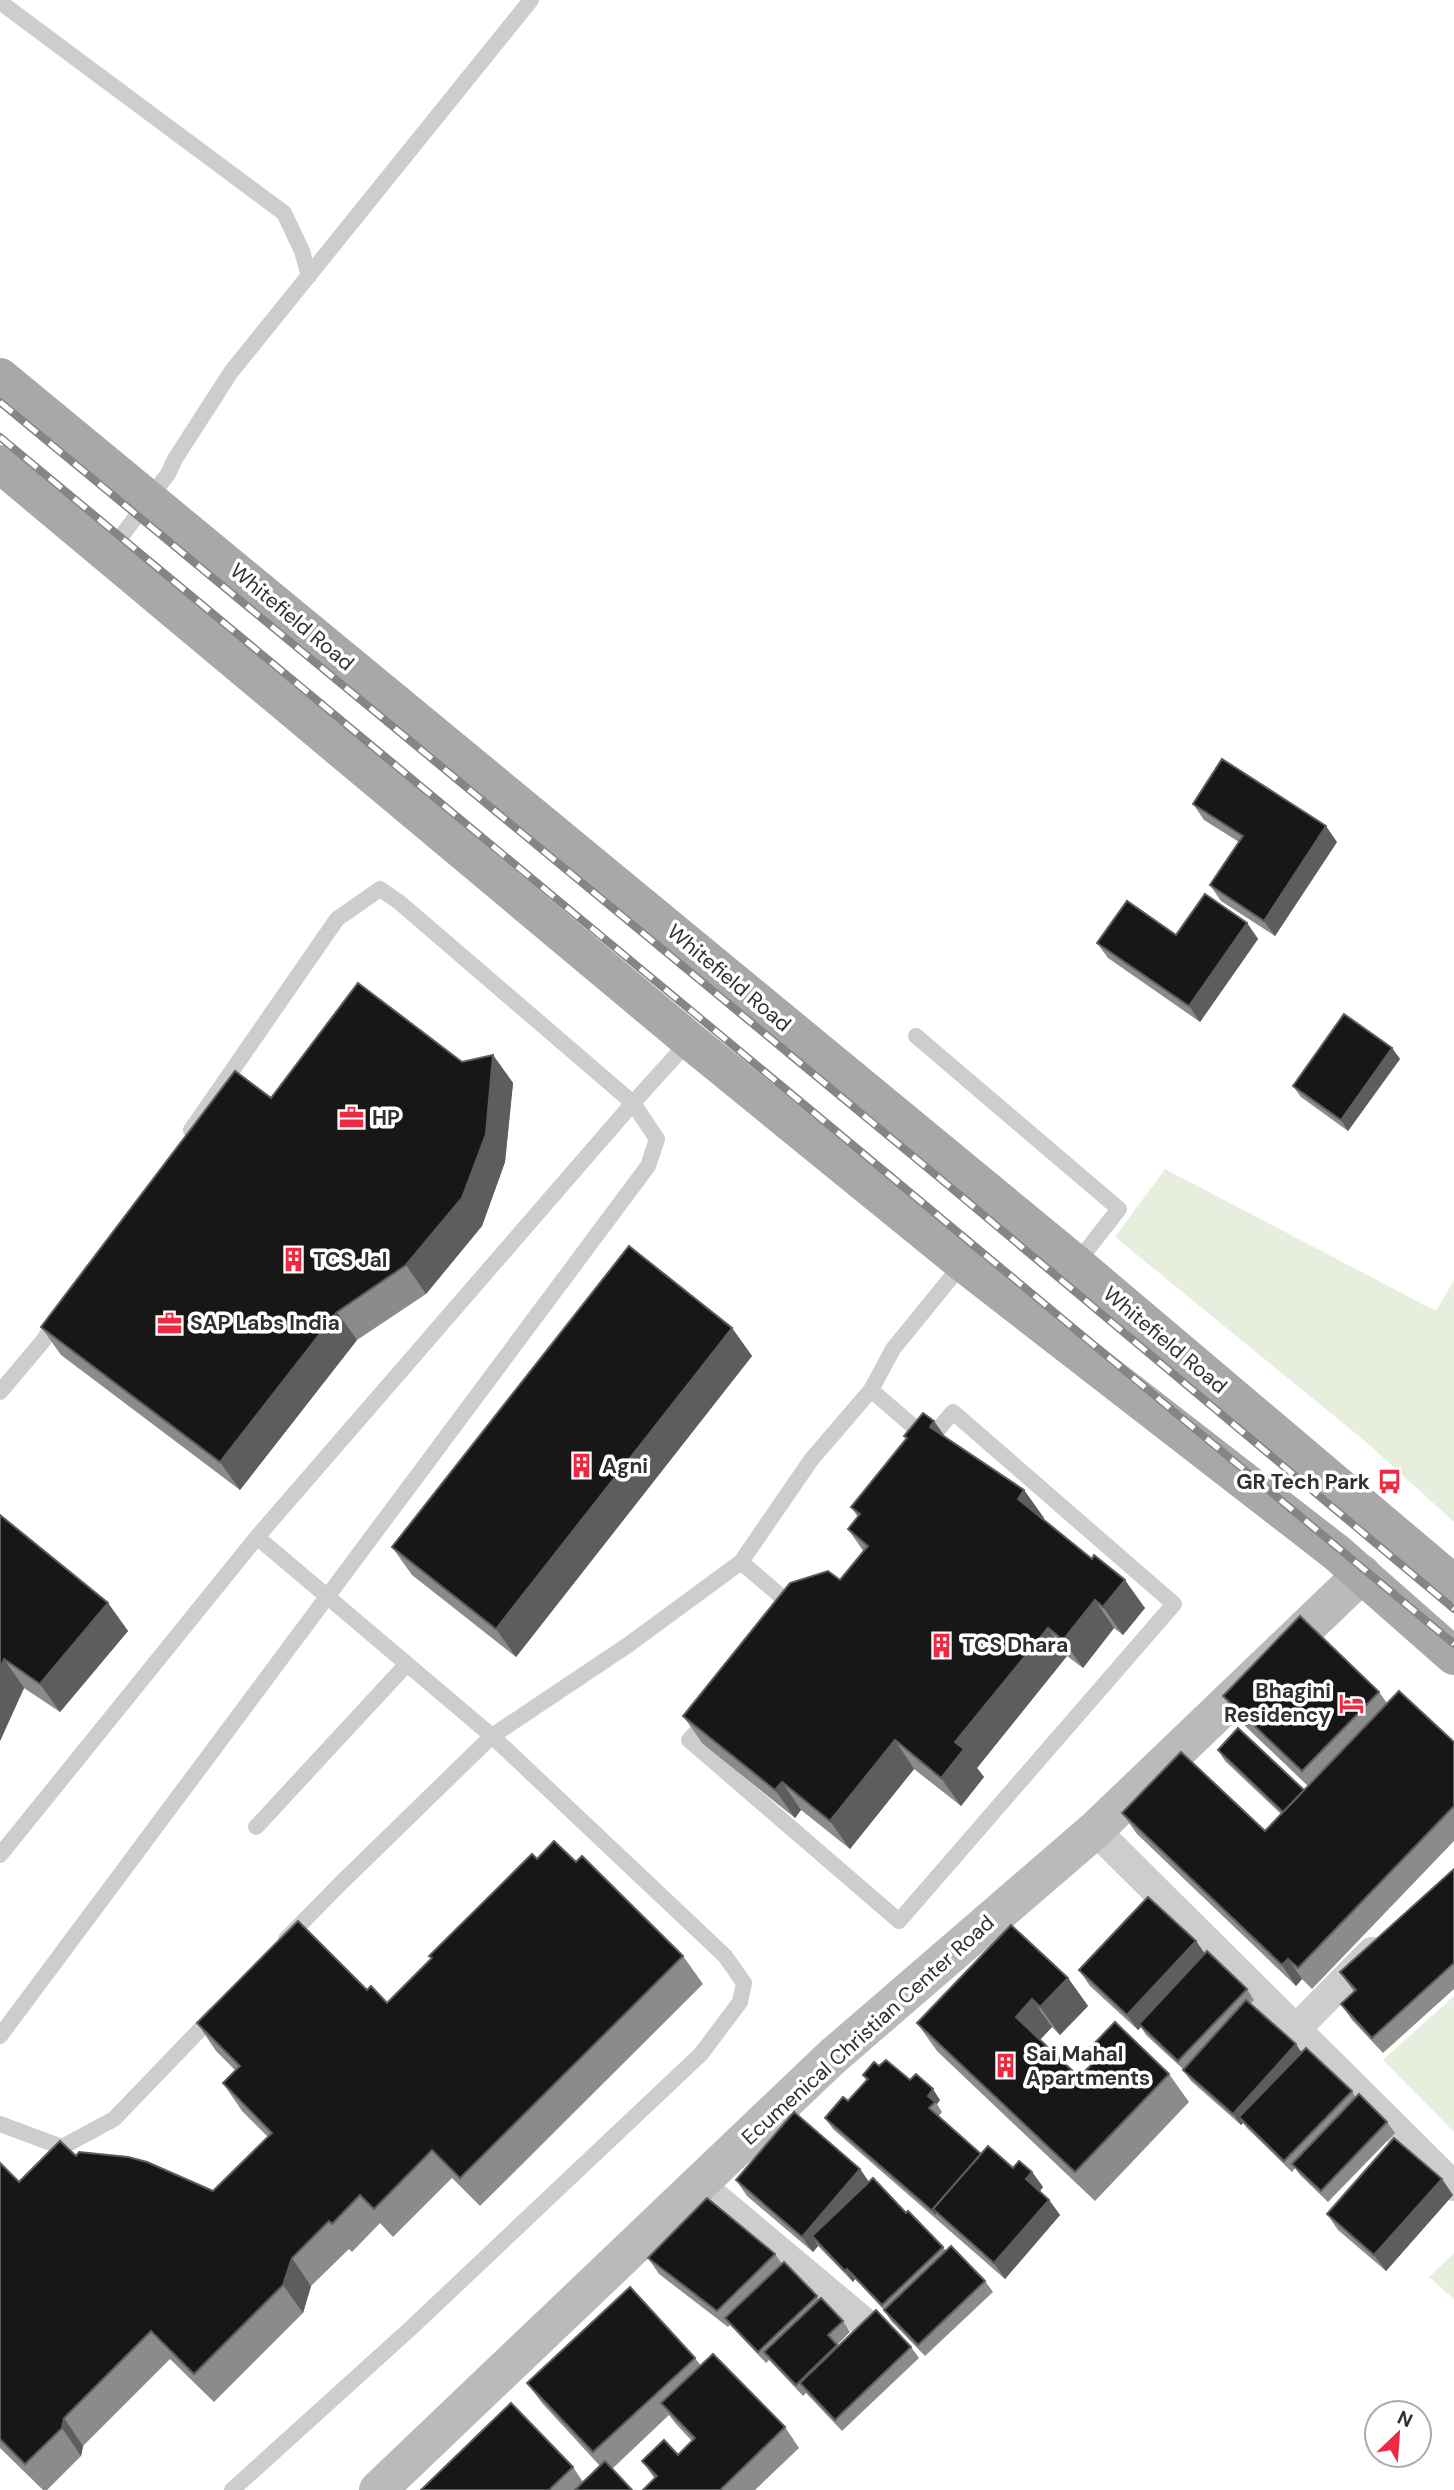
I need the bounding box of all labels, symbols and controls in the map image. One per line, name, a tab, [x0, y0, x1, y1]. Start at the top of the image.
street label: Whitefield Road	[224, 557, 360, 677]
street label: Whitefield Road	[661, 918, 797, 1038]
office icon: HP	[338, 1104, 366, 1132]
place label: HP	[372, 1104, 400, 1132]
building icon: TCS Jal	[279, 1246, 307, 1274]
place label: TCS Jal	[313, 1246, 387, 1274]
street label: Whitefield Road	[1097, 1280, 1233, 1400]
office icon: SAP Labs India	[156, 1309, 184, 1337]
place label: SAP Labs India	[190, 1309, 340, 1337]
building icon: Agni	[568, 1452, 596, 1480]
place label: Agni	[602, 1452, 648, 1480]
place label: GR Tech Park	[1236, 1468, 1370, 1496]
bus stop icon: GR Tech Park	[1376, 1468, 1404, 1496]
building icon: TCS Dhara	[928, 1631, 956, 1659]
place label: TCS Dhara	[962, 1631, 1068, 1659]
place label: Bhagini Residency	[1224, 1677, 1331, 1729]
hotel icon: Bhagini Residency	[1337, 1689, 1365, 1717]
street label: Ecumenical Christian Center Road	[736, 1909, 1000, 2151]
place label: Sai Mahal Apartments	[1026, 2040, 1150, 2092]
building icon: Sai Mahal Apartments	[992, 2052, 1020, 2080]
north arrow	[1363, 2399, 1433, 2469]
text: N	[1393, 2405, 1417, 2433]

